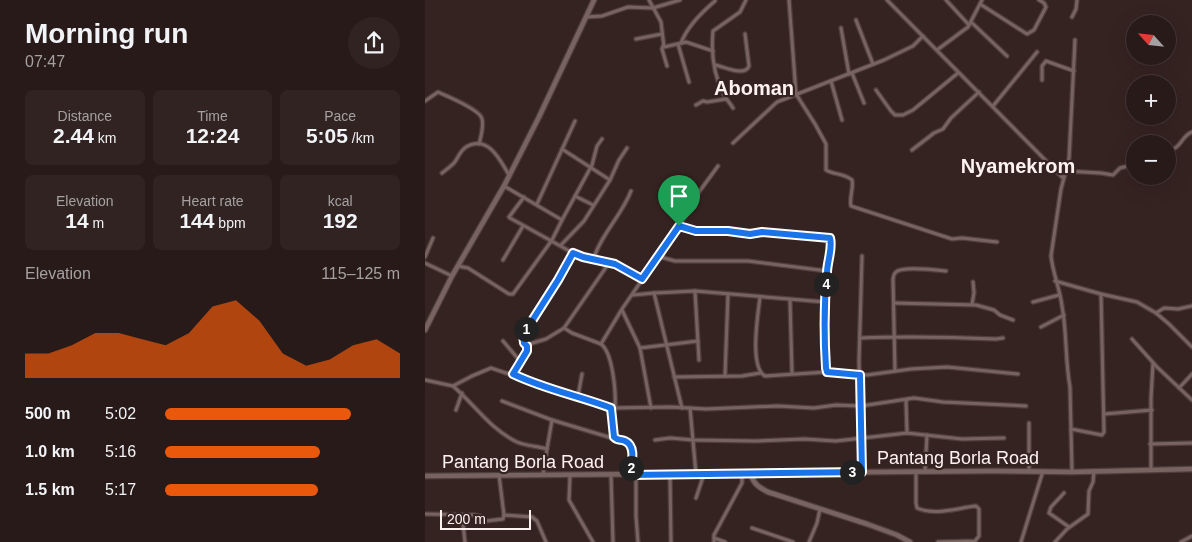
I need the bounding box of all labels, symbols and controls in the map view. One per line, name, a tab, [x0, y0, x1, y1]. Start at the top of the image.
north arrow	[1126, 15, 1176, 65]
map controls	[1126, 15, 1176, 185]
button: share	[348, 17, 400, 69]
text: Morning run	[25, 18, 188, 49]
text: 07:47	[25, 53, 65, 70]
button: +	[1126, 75, 1176, 125]
district label: Aboman	[714, 77, 794, 99]
text: Distance	[58, 108, 112, 124]
text: Time	[197, 108, 228, 124]
text: Pace	[324, 108, 356, 124]
text: 2.44	[53, 124, 94, 147]
text: 12:24	[186, 124, 239, 147]
text: 5:05	[306, 124, 348, 147]
text: km	[94, 130, 117, 146]
text: /km	[348, 130, 374, 146]
button: −	[1126, 135, 1176, 185]
district label: Nyamekrom	[961, 155, 1075, 177]
pin	[658, 175, 700, 226]
icon: arrive	[665, 182, 693, 210]
text: Elevation	[56, 193, 114, 209]
text: Heart rate	[181, 193, 244, 209]
text: kcal	[328, 193, 353, 209]
text: 14	[65, 209, 89, 232]
text: 144	[179, 209, 214, 232]
text: 192	[323, 209, 358, 232]
text: m	[89, 215, 104, 231]
text: bpm	[214, 215, 246, 231]
text: Elevation	[25, 265, 91, 282]
text: 115–125 m	[321, 265, 400, 282]
pin: 4	[813, 272, 839, 296]
text: 4	[823, 276, 830, 292]
pin: 1	[513, 316, 539, 342]
text: 1	[523, 321, 530, 337]
text: 500 m	[25, 405, 70, 422]
text: 5:02	[105, 405, 136, 422]
text: 1.0 km	[25, 443, 75, 460]
text: 5:16	[105, 443, 136, 460]
street label: Pantang Borla Road	[877, 448, 1039, 468]
street label: Pantang Borla Road	[442, 452, 604, 472]
pin: 2	[619, 456, 643, 480]
text: 2	[628, 460, 635, 476]
pin: 3	[839, 460, 865, 484]
text: 3	[849, 464, 856, 480]
text: 1.5 km	[25, 481, 75, 498]
text: 5:17	[105, 481, 136, 498]
scale bar	[440, 507, 531, 530]
text: 200 m	[447, 511, 486, 527]

